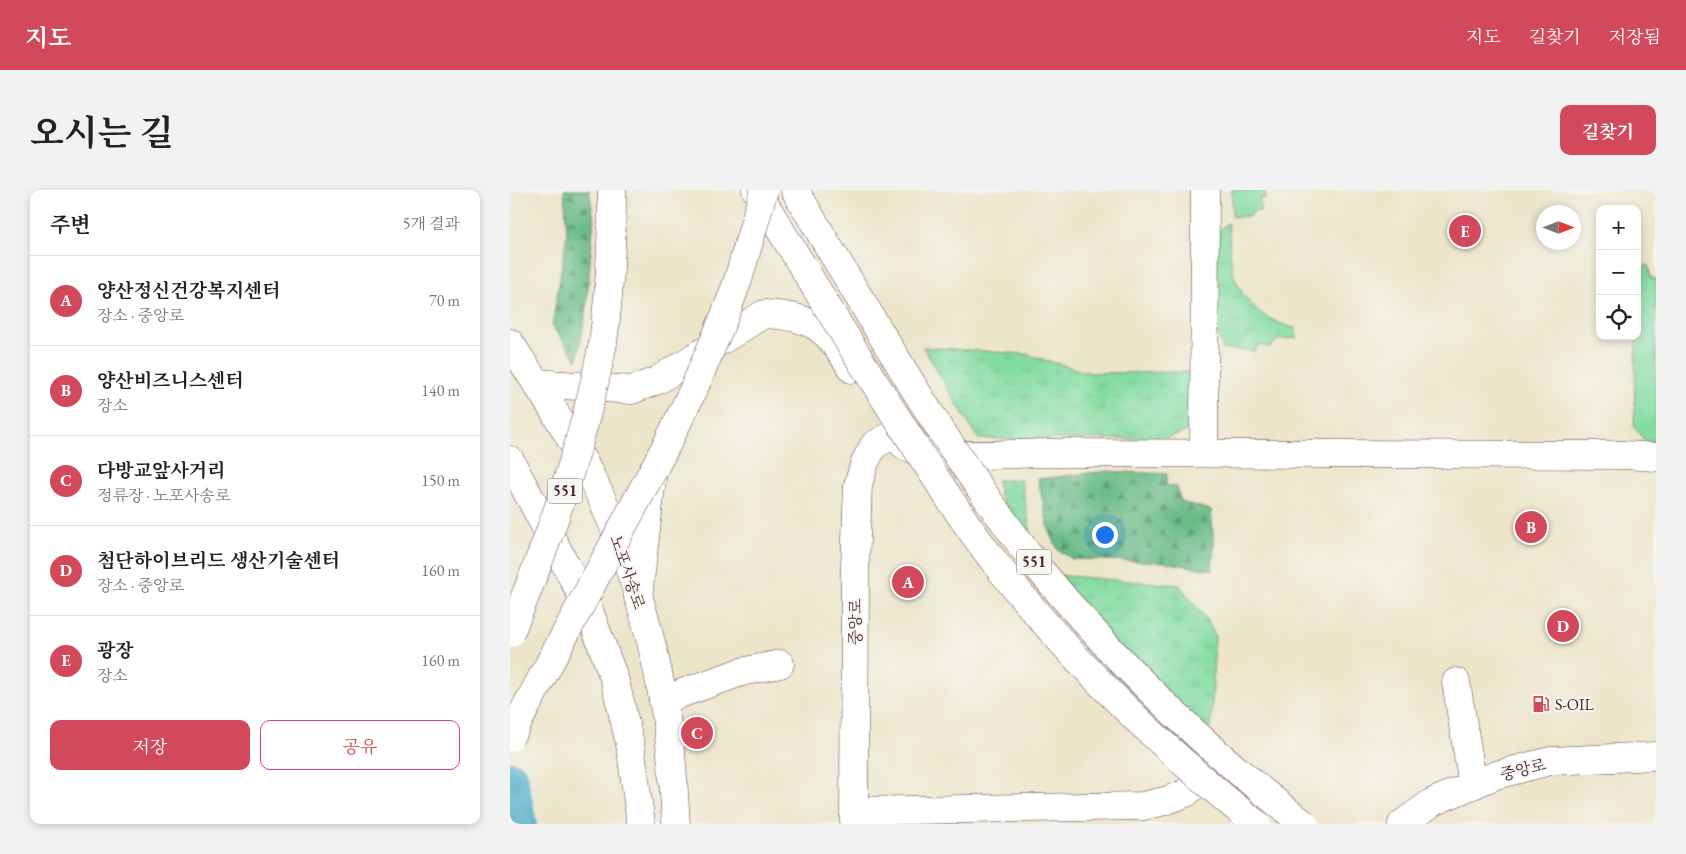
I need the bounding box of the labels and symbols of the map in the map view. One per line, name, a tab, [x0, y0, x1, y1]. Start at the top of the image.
north arrow	[1536, 205, 1581, 250]
pin: E	[1449, 212, 1481, 250]
road number: 551	[548, 478, 582, 504]
pin: B	[1515, 508, 1547, 546]
your location	[1092, 522, 1118, 548]
street label: 노포사송로	[605, 532, 650, 613]
road number: 551	[1016, 550, 1052, 574]
pin: A	[892, 563, 924, 601]
street label: 중앙로	[845, 598, 866, 645]
pin: D	[1547, 607, 1579, 645]
fuel station icon: S-OIL	[1531, 694, 1551, 714]
place label: S-OIL	[1555, 694, 1594, 715]
pin: C	[681, 714, 713, 752]
street label: 중앙로	[1498, 754, 1549, 785]

